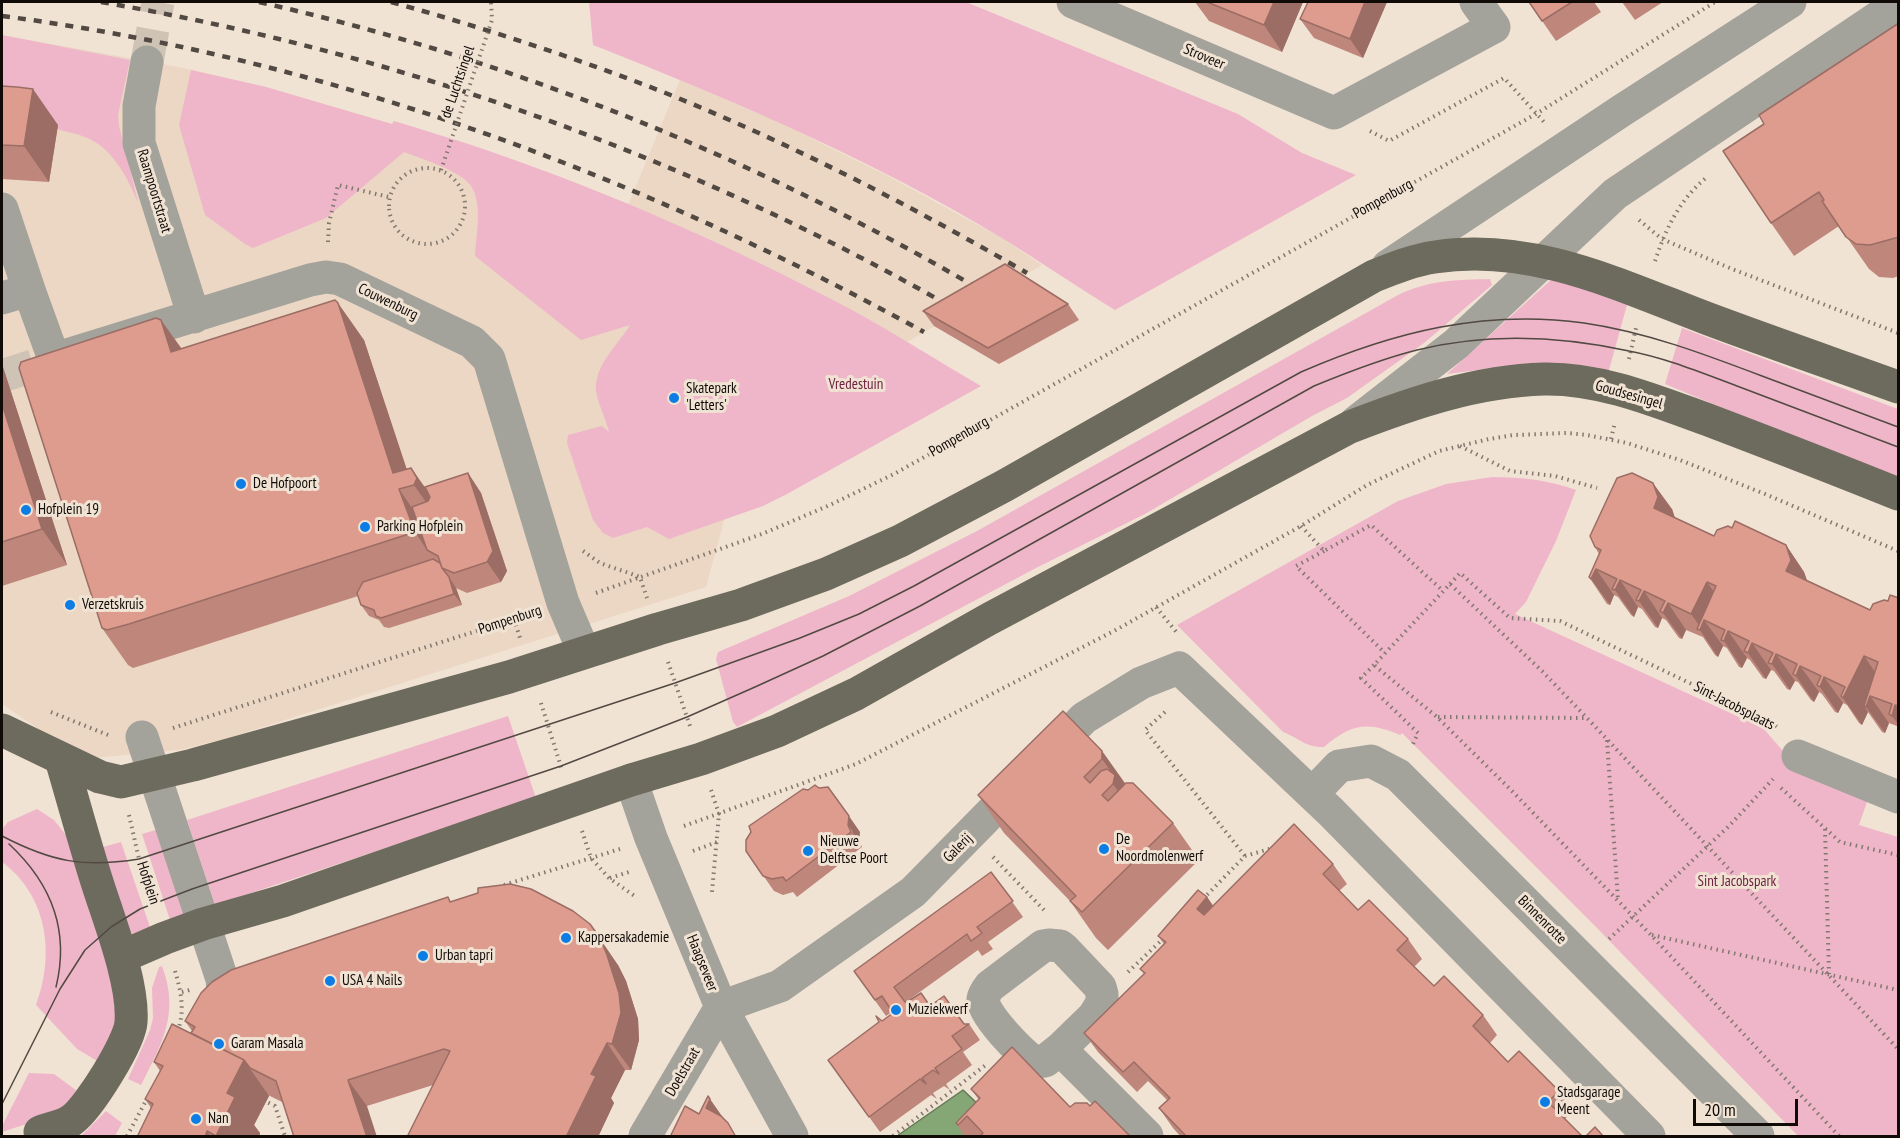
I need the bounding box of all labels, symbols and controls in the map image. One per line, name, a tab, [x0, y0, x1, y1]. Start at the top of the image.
street label: Stroveer	[1181, 40, 1227, 74]
street label: de Luchtsingel	[437, 43, 479, 121]
street label: Raampoortstraat	[133, 147, 175, 235]
street label: Pompenburg	[1350, 175, 1416, 223]
street label: Couwenburg	[355, 280, 421, 324]
park label: Vredestuin	[829, 376, 883, 394]
street label: Goudsesingel	[1593, 377, 1665, 413]
place label: Skatepark 'Letters'	[686, 380, 737, 415]
marker: Skatepark 'Letters'	[667, 391, 681, 405]
street label: Pompenburg	[926, 413, 992, 461]
place label: De Hofpoort	[253, 475, 317, 493]
marker: De Hofpoort	[234, 477, 248, 491]
place label: Hofplein 19	[38, 501, 99, 519]
marker: Hofplein 19	[19, 503, 33, 517]
place label: Parking Hofplein	[377, 518, 463, 536]
marker: Parking Hofplein	[358, 520, 372, 534]
place label: Verzetskruis	[82, 596, 144, 614]
marker: Verzetskruis	[63, 598, 77, 612]
street label: Pompenburg	[476, 601, 544, 639]
street label: Sint-Jacobsplaats	[1691, 678, 1777, 734]
street label: Galerij	[940, 830, 976, 866]
place label: De Noordmolenwerf	[1116, 831, 1203, 866]
place label: Nieuwe Delftse Poort	[820, 833, 888, 868]
marker: De Noordmolenwerf	[1097, 842, 1111, 856]
marker: Nieuwe Delftse Poort	[801, 844, 815, 858]
street label: Hofplein	[133, 859, 163, 907]
park label: Sint Jacobspark	[1698, 873, 1776, 891]
street label: Binnenrotte	[1514, 892, 1570, 948]
place label: Kappersakademie	[578, 929, 669, 947]
marker: Kappersakademie	[559, 931, 573, 945]
street label: Haagseveer	[682, 932, 722, 994]
place label: Urban tapri	[435, 947, 493, 965]
marker: Urban tapri	[416, 949, 430, 963]
place label: USA 4 Nails	[342, 972, 402, 990]
marker: USA 4 Nails	[323, 974, 337, 988]
place label: Muziekwerf	[908, 1001, 968, 1019]
marker: Muziekwerf	[889, 1003, 903, 1017]
place label: Garam Masala	[231, 1035, 304, 1053]
marker: Garam Masala	[212, 1037, 226, 1051]
street label: Doelstraat	[662, 1044, 704, 1100]
place label: Stadsgarage Meent	[1557, 1084, 1620, 1119]
scale bar	[1696, 1087, 1801, 1125]
marker: Stadsgarage Meent	[1538, 1095, 1552, 1109]
text: 20 m	[1704, 1098, 1736, 1121]
place label: Nan	[208, 1110, 229, 1128]
marker: Nan	[189, 1112, 203, 1126]

